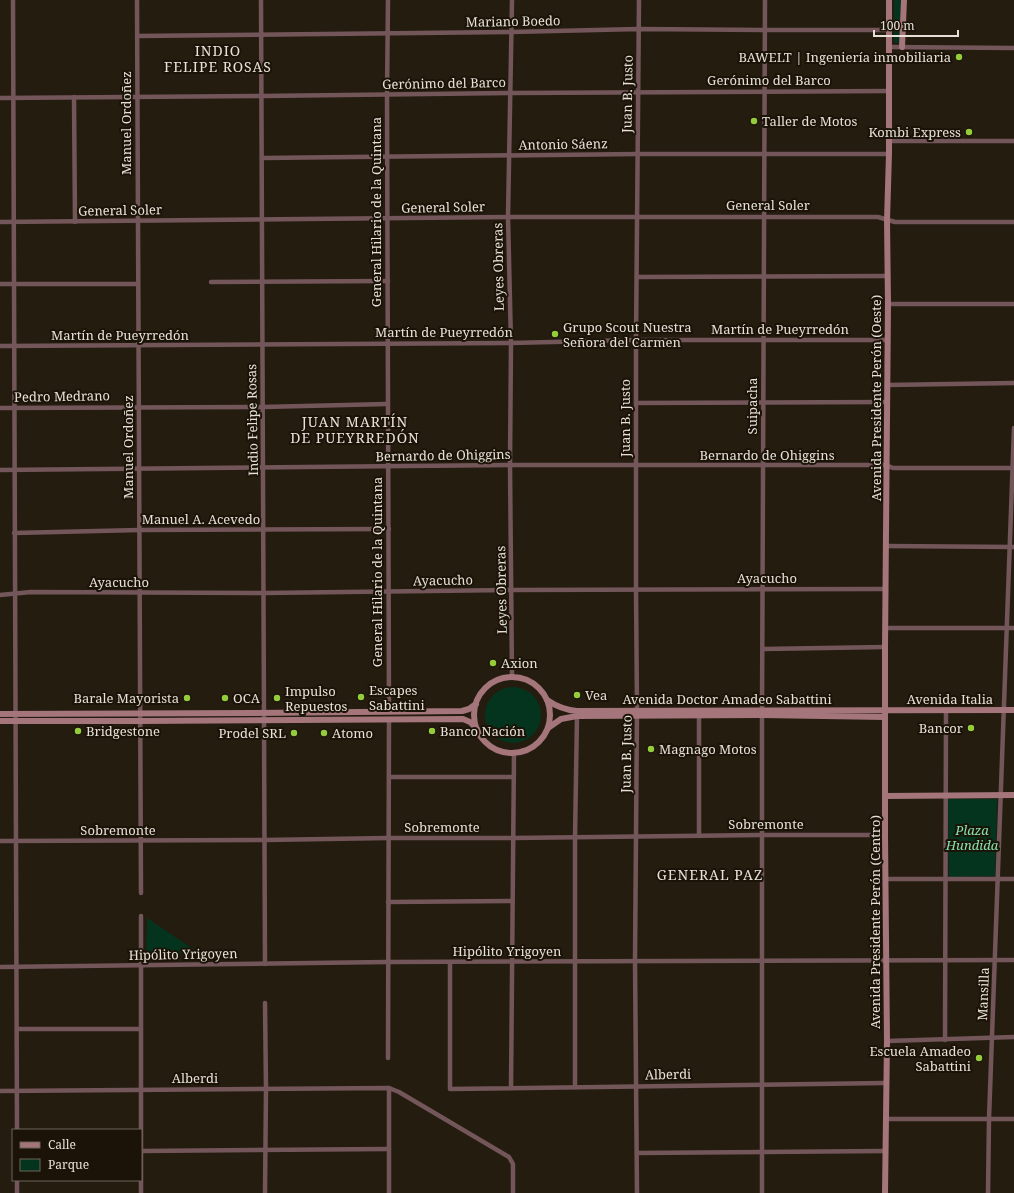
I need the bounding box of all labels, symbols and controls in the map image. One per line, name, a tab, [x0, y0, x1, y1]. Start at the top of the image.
street label: Mariano Boedo	[465, 11, 561, 31]
scale bar	[874, 12, 958, 38]
text: 100 m	[880, 17, 915, 34]
district label: INDIO FELIPE ROSAS	[164, 41, 272, 76]
place label: BAWELT | Ingeniería inmobiliaria	[738, 48, 951, 66]
marker: BAWELT | Ingeniería inmobiliaria	[954, 52, 964, 62]
street label: Juan B. Justo	[617, 55, 637, 134]
street label: Manuel Ordoñez	[117, 71, 135, 175]
street label: Gerónimo del Barco	[707, 71, 831, 89]
street label: Gerónimo del Barco	[382, 73, 506, 93]
place label: Taller de Motos	[762, 112, 858, 130]
marker: Taller de Motos	[749, 116, 759, 126]
street label: General Hilario de la Quintana	[367, 117, 385, 307]
place label: Kombi Express	[868, 123, 961, 141]
marker: Kombi Express	[964, 127, 974, 137]
street label: Antonio Sáenz	[518, 134, 608, 154]
street label: General Soler	[726, 196, 810, 214]
street label: General Soler	[401, 197, 485, 217]
street label: General Soler	[78, 200, 162, 220]
street label: Leyes Obreras	[488, 223, 508, 311]
street label: Avenida Presidente Perón (Oeste)	[867, 295, 885, 501]
place label: Grupo Scout Nuestra Señora del Carmen	[563, 318, 691, 351]
street label: Martín de Pueyrredón	[711, 320, 850, 338]
street label: Martín de Pueyrredón	[375, 323, 514, 341]
street label: Martín de Pueyrredón	[51, 326, 190, 344]
marker: Grupo Scout Nuestra Señora del Carmen	[550, 329, 560, 339]
street label: Indio Felipe Rosas	[242, 364, 262, 476]
street label: Suipacha	[743, 378, 761, 434]
street label: Juan B. Justo	[616, 379, 634, 458]
street label: Pedro Medrano	[14, 386, 110, 406]
street label: Manuel Ordoñez	[119, 395, 137, 499]
district label: JUAN MARTÍN DE PUEYRREDÓN	[290, 412, 420, 447]
street label: Bernardo de Ohiggins	[375, 445, 511, 465]
street label: Bernardo de Ohiggins	[699, 446, 835, 464]
street label: General Hilario de la Quintana	[368, 477, 386, 667]
street label: Manuel A. Acevedo	[142, 510, 260, 528]
street label: Leyes Obreras	[491, 546, 511, 634]
street label: Ayacucho	[737, 569, 797, 587]
street label: Ayacucho	[413, 570, 473, 590]
street label: Ayacucho	[89, 573, 149, 591]
place label: Axion	[501, 654, 538, 672]
marker: Axion	[488, 658, 498, 668]
place label: Escapes Sabattini	[369, 681, 425, 714]
place label: Impulso Repuestos	[285, 682, 348, 715]
place label: Vea	[585, 686, 607, 704]
place label: Barale Mayorista	[73, 689, 179, 707]
place label: OCA	[233, 689, 261, 707]
marker: Vea	[572, 690, 582, 700]
street label: Avenida Doctor Amadeo Sabattini	[622, 690, 832, 708]
street label: Avenida Italia	[907, 690, 993, 708]
marker: Escapes Sabattini	[356, 692, 366, 702]
marker: Barale Mayorista	[182, 693, 192, 703]
marker: OCA	[220, 693, 230, 703]
marker: Impulso Repuestos	[272, 693, 282, 703]
street label: Juan B. Justo	[616, 715, 636, 794]
place label: Bancor	[919, 719, 963, 737]
place label: Bridgestone	[86, 722, 160, 740]
place label: Banco Nación	[440, 722, 526, 740]
marker: Bancor	[966, 723, 976, 733]
place label: Prodel SRL	[218, 724, 286, 742]
place label: Atomo	[332, 724, 373, 742]
marker: Bridgestone	[73, 726, 83, 736]
marker: Banco Nación	[427, 726, 437, 736]
marker: Prodel SRL	[289, 728, 299, 738]
marker: Atomo	[319, 728, 329, 738]
place label: Magnago Motos	[659, 740, 757, 758]
marker: Magnago Motos	[646, 744, 656, 754]
street label: Sobremonte	[728, 815, 804, 833]
street label: Avenida Presidente Perón (Centro)	[866, 815, 884, 1029]
street label: Sobremonte	[404, 818, 480, 836]
street label: Sobremonte	[80, 821, 156, 839]
park label: Plaza Hundida	[945, 821, 999, 854]
district label: GENERAL PAZ	[657, 865, 763, 884]
street label: Hipólito Yrigoyen	[453, 942, 562, 960]
street label: Hipólito Yrigoyen	[128, 944, 238, 964]
street label: Mansilla	[973, 967, 993, 1021]
place label: Escuela Amadeo Sabattini	[869, 1042, 971, 1075]
marker: Escuela Amadeo Sabattini	[974, 1053, 984, 1063]
street label: Alberdi	[645, 1065, 691, 1083]
street label: Alberdi	[172, 1069, 218, 1087]
legend	[12, 1129, 142, 1181]
text: Calle	[48, 1136, 76, 1153]
text: Parque	[48, 1156, 89, 1173]

